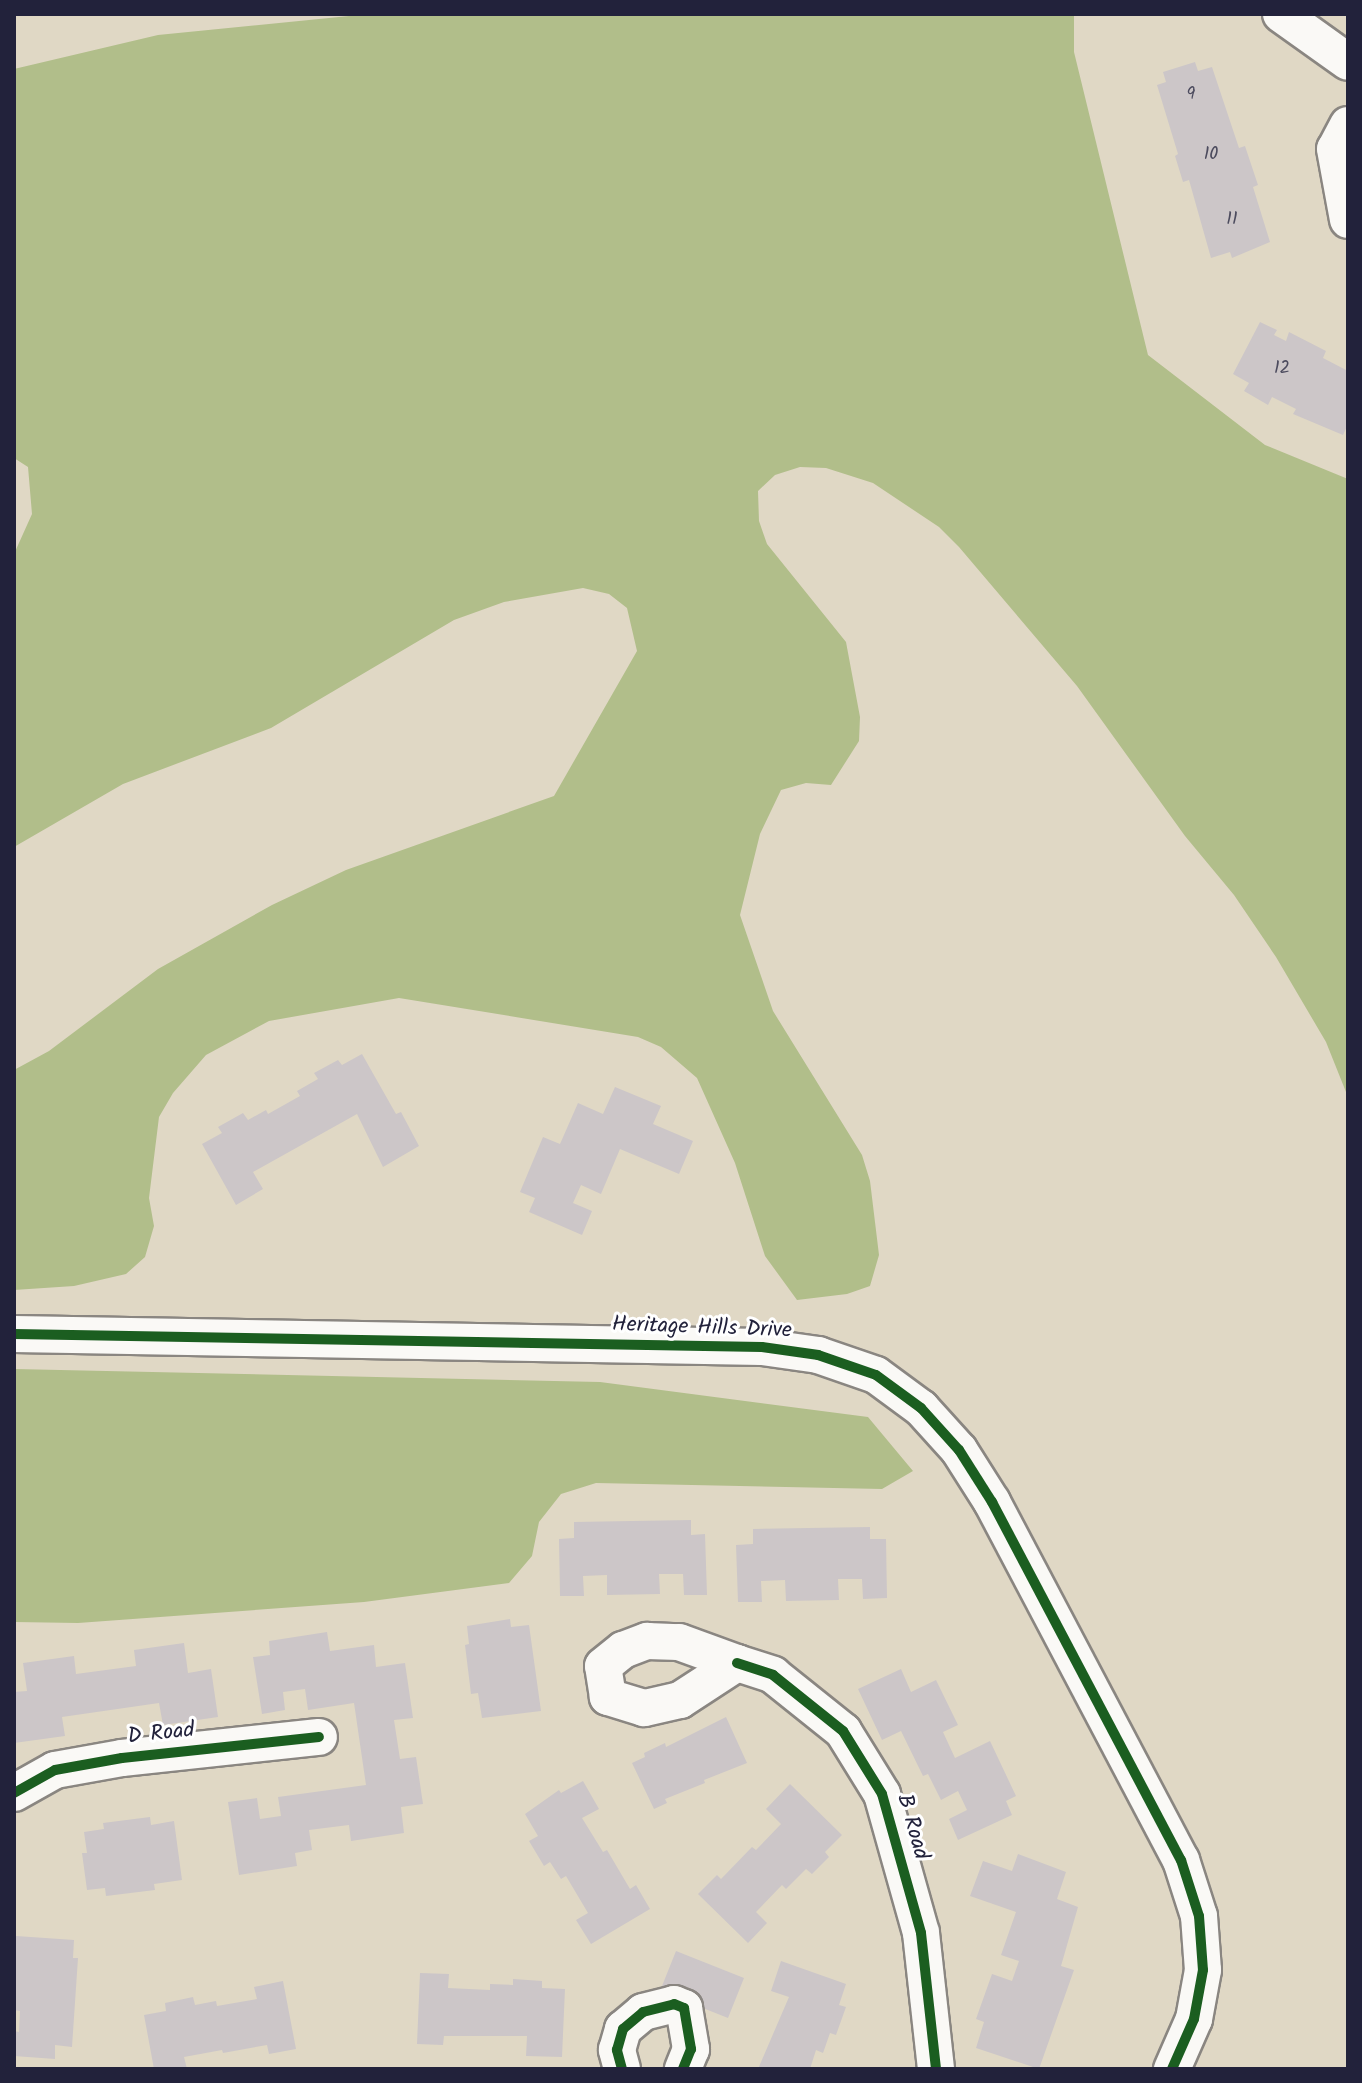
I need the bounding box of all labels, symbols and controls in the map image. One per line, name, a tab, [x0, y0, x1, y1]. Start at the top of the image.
house number: 9	[1187, 84, 1195, 106]
house number: 10	[1204, 144, 1218, 166]
house number: 11	[1226, 209, 1238, 231]
house number: 12	[1274, 358, 1290, 380]
street label: Heritage Hills Drive	[612, 1312, 792, 1344]
street label: D Road	[126, 1717, 196, 1751]
street label: B Road	[890, 1791, 934, 1863]

